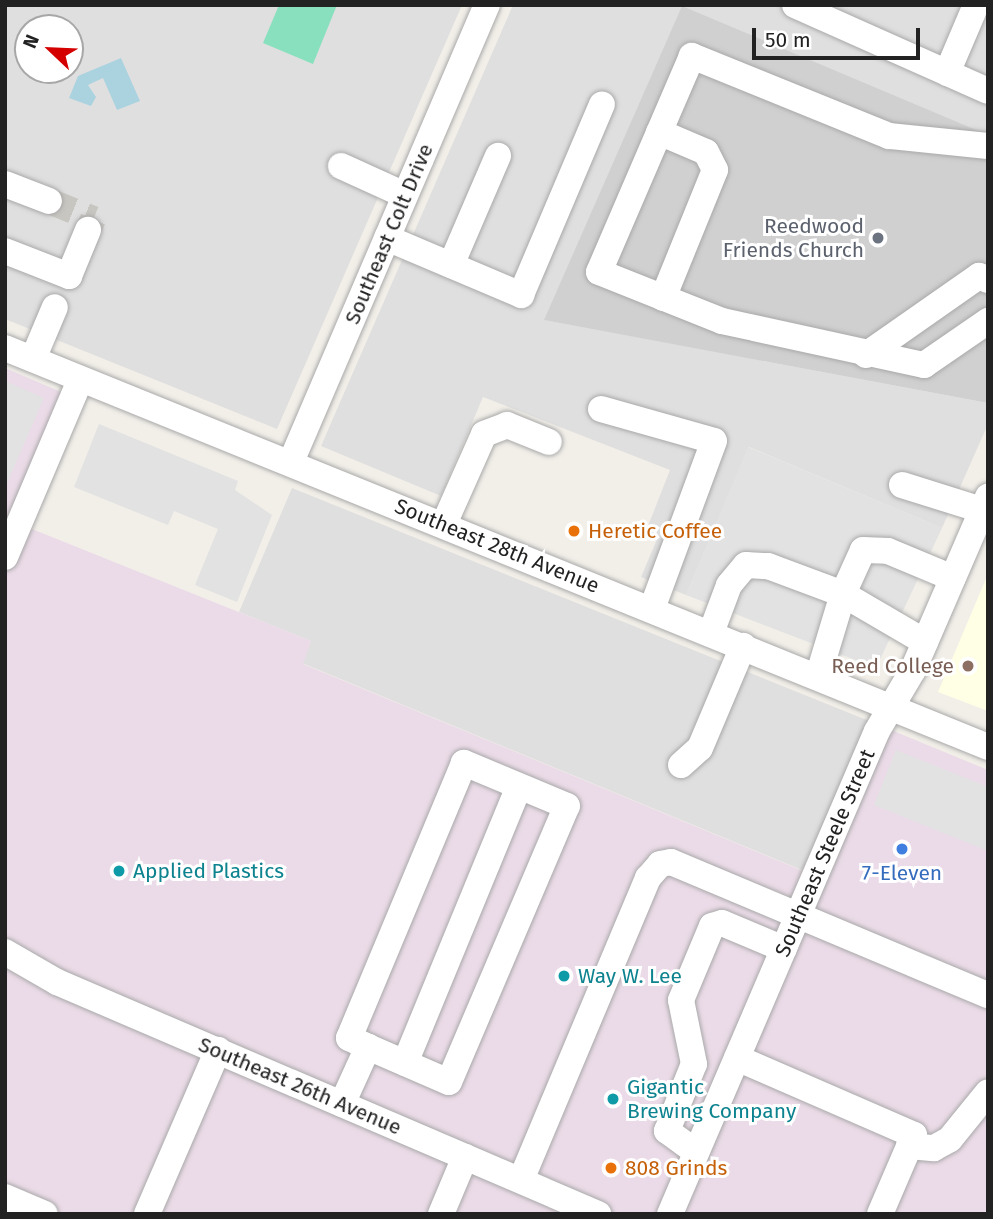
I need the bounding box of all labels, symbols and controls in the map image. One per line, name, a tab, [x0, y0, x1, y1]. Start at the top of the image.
north arrow	[14, 14, 84, 84]
scale bar	[755, 14, 923, 58]
text: 50 m	[765, 27, 811, 53]
text: N	[18, 31, 44, 52]
street label: Southeast Colt Drive	[340, 140, 438, 328]
place label: Reedwood Friends Church	[723, 213, 864, 263]
marker: Reedwood Friends Church	[870, 230, 886, 246]
street label: Southeast 28th Avenue	[391, 493, 603, 599]
place label: Heretic Coffee	[588, 518, 722, 544]
marker: Heretic Coffee	[566, 523, 582, 539]
place label: Reed College	[831, 653, 954, 679]
marker: Reed College	[960, 658, 976, 674]
street label: Southeast Steele Street	[770, 746, 880, 960]
marker: 7-Eleven	[894, 841, 910, 857]
place label: Applied Plastics	[133, 858, 284, 884]
place label: 7-Eleven	[862, 860, 942, 886]
marker: Applied Plastics	[111, 863, 127, 879]
place label: Way W. Lee	[578, 963, 682, 989]
marker: Way W. Lee	[556, 968, 572, 984]
street label: Southeast 26th Avenue	[195, 1032, 405, 1140]
place label: Gigantic Brewing Company	[627, 1074, 796, 1124]
marker: Gigantic Brewing Company	[605, 1091, 621, 1107]
place label: 808 Grinds	[625, 1155, 727, 1181]
marker: 808 Grinds	[603, 1160, 619, 1176]

